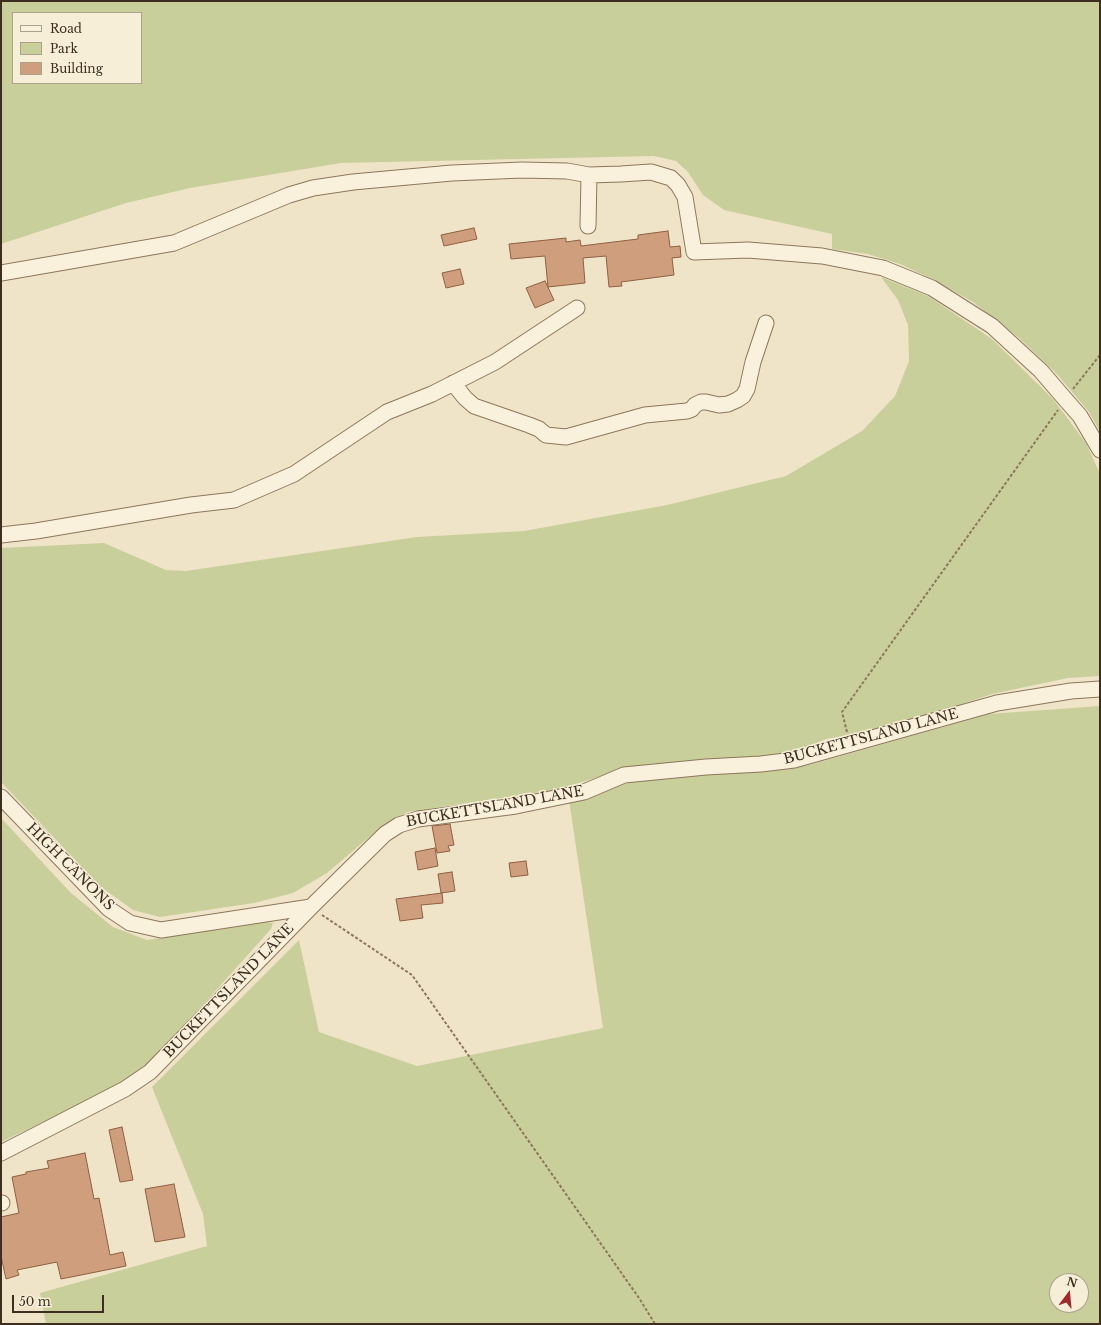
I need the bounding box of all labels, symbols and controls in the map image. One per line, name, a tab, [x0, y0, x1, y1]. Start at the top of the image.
legend	[12, 12, 142, 84]
text: Road	[50, 21, 82, 36]
text: Park	[50, 41, 78, 56]
text: Building	[50, 61, 103, 76]
street label: BUCKETTSLAND LANE	[782, 706, 960, 768]
street label: BUCKETTSLAND LANE	[405, 783, 585, 831]
street label: HIGH CANONS	[23, 820, 117, 914]
street label: BUCKETTSLAND LANE	[160, 920, 298, 1062]
north arrow	[1049, 1273, 1089, 1313]
text: N	[1065, 1274, 1079, 1291]
scale bar	[14, 1287, 106, 1313]
text: 50 m	[19, 1294, 51, 1309]

